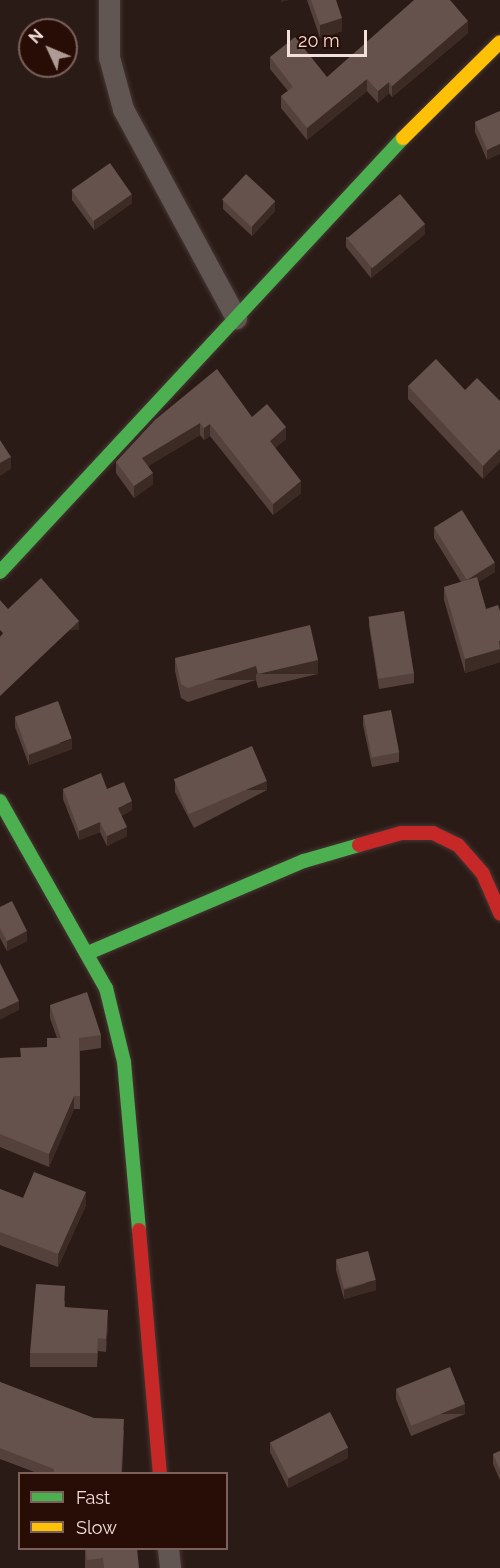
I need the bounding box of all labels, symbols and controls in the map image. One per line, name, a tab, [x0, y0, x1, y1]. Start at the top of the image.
north arrow	[18, 18, 78, 78]
scale bar	[290, 18, 370, 56]
text: N	[25, 26, 47, 48]
text: 20 m	[298, 30, 340, 51]
legend	[18, 1472, 228, 1550]
text: Fast	[76, 1487, 110, 1508]
text: Slow	[76, 1517, 117, 1538]

